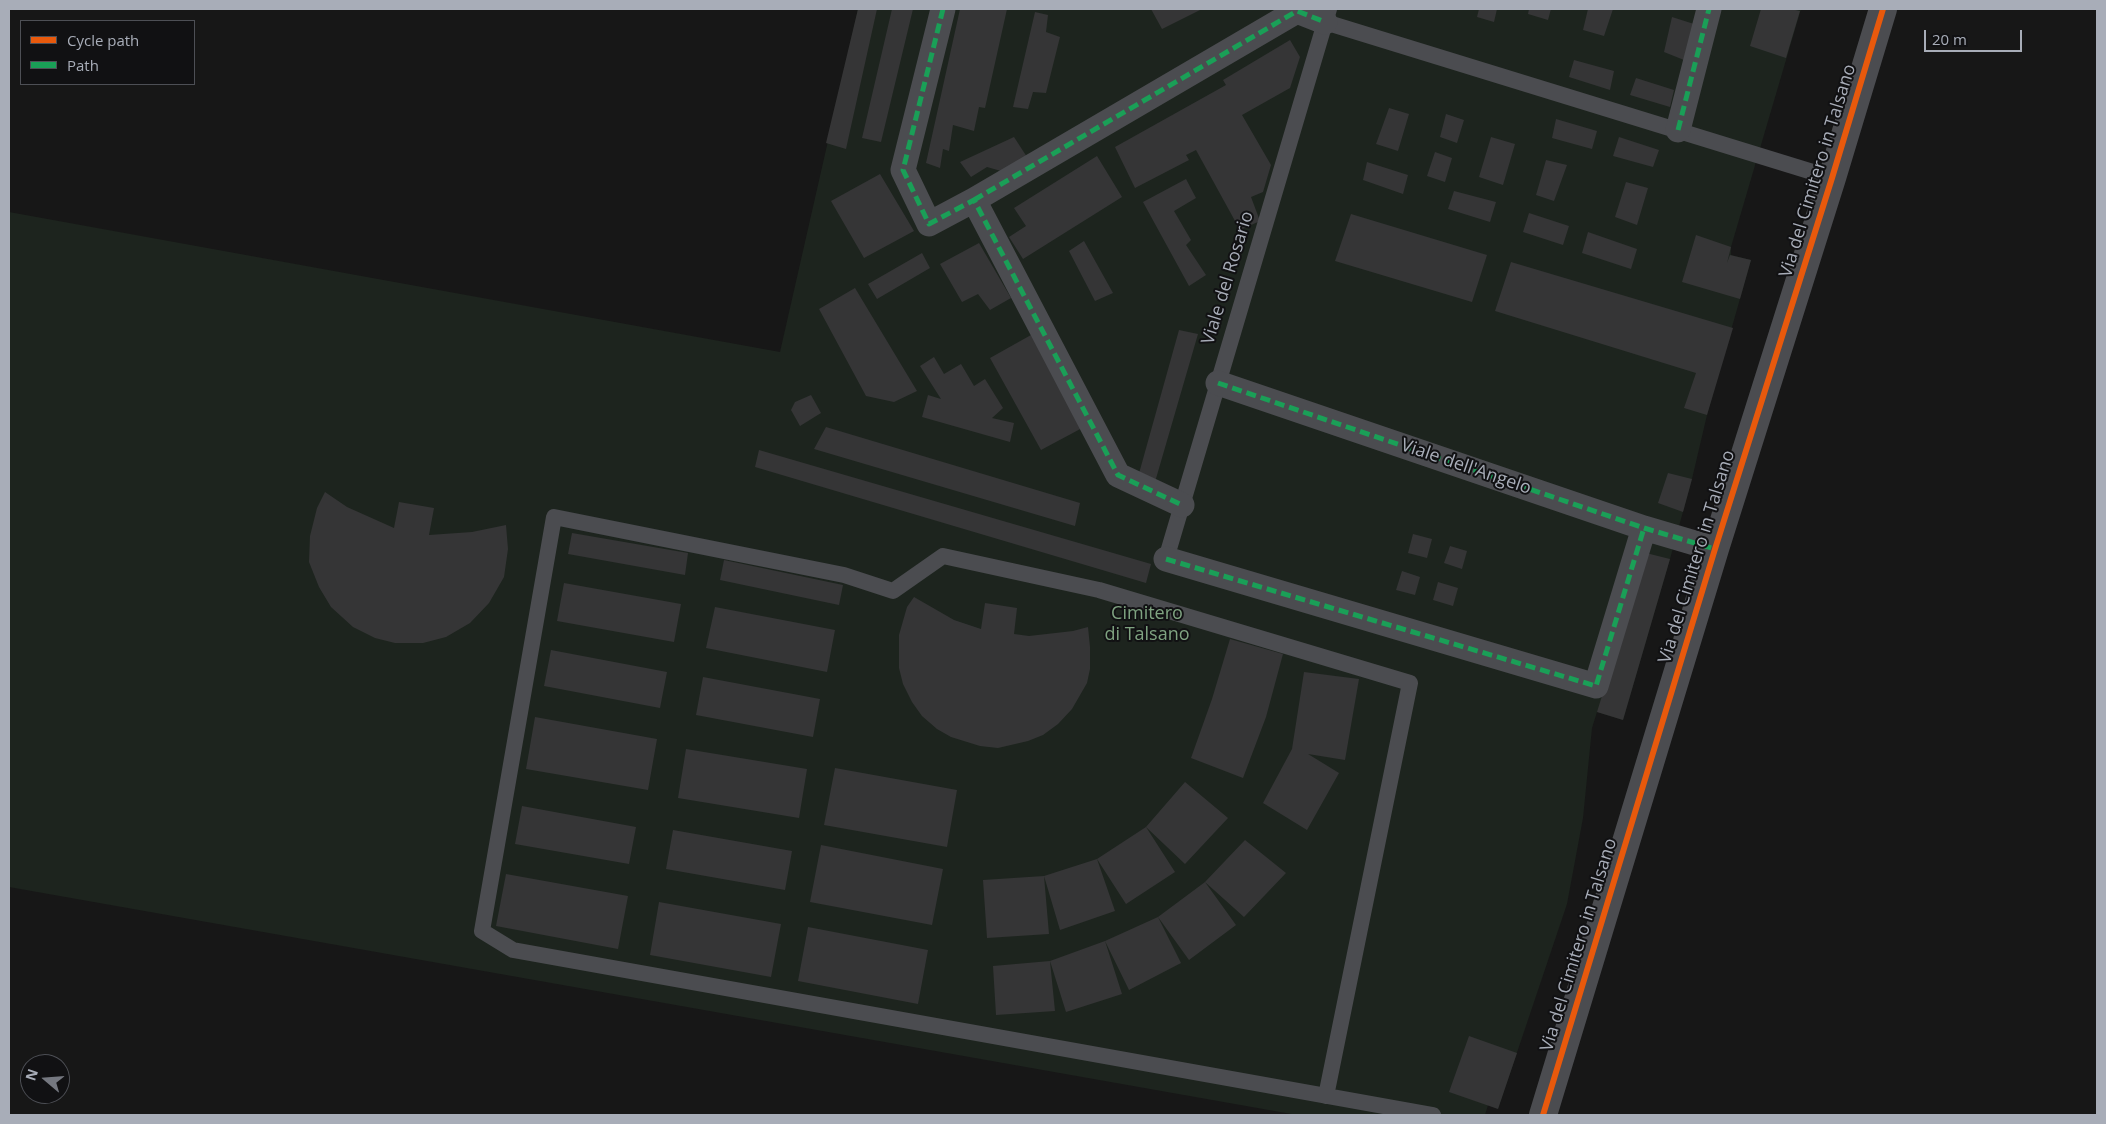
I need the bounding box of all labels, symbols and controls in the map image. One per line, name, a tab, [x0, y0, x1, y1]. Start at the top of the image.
legend	[20, 20, 195, 85]
scale bar	[1926, 20, 2024, 52]
text: 20 m	[1932, 29, 1967, 49]
text: Cycle path	[67, 30, 139, 50]
text: Path	[67, 55, 99, 75]
street label: Via del Cimitero in Talsano	[1775, 62, 1861, 280]
street label: Viale del Rosario	[1197, 209, 1259, 347]
street label: Viale dell'Angelo	[1398, 435, 1534, 499]
street label: Via del Cimitero in Talsano	[1654, 448, 1740, 666]
park label: Cimitero di Talsano	[1104, 603, 1190, 646]
street label: Via del Cimitero in Talsano	[1536, 836, 1622, 1054]
north arrow	[20, 1054, 70, 1104]
text: N	[20, 1066, 42, 1083]

